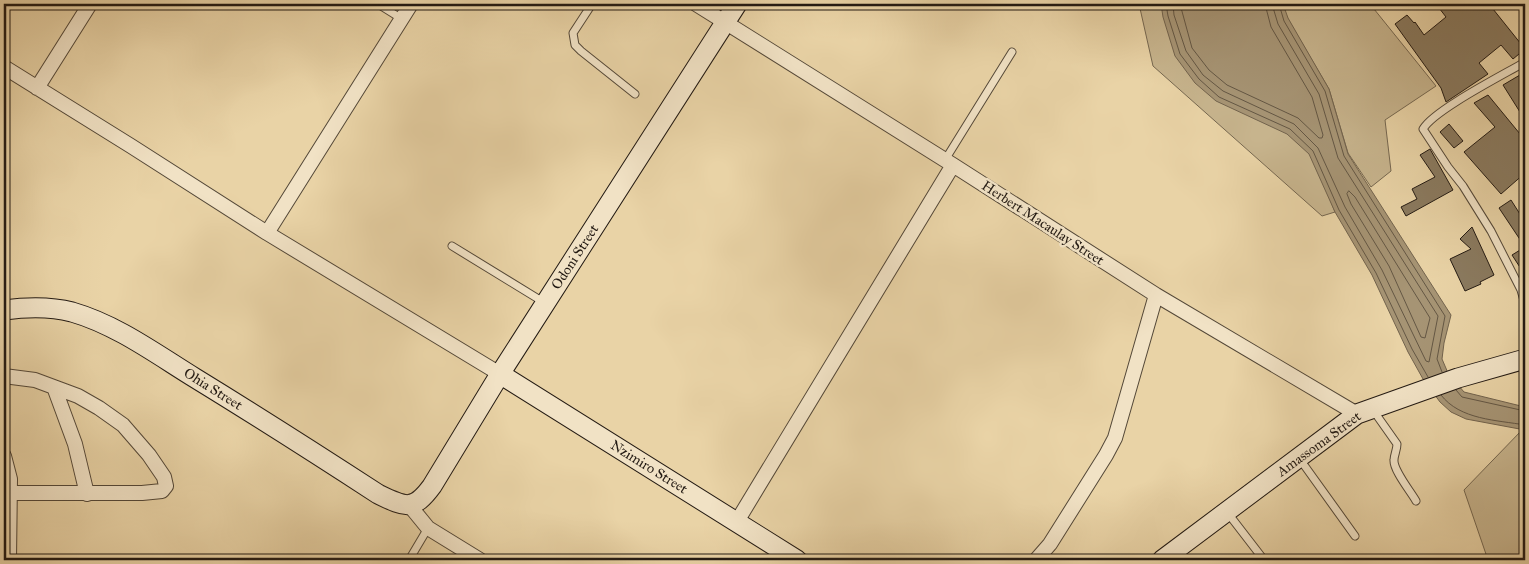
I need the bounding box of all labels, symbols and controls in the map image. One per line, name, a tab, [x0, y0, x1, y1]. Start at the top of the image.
street label: Herbert Macaulay Street	[979, 177, 1107, 269]
street label: Odoni Street	[548, 221, 602, 293]
street label: Ohia Street	[181, 364, 246, 414]
street label: Amassoma Street	[1273, 408, 1364, 481]
street label: Nzimiro Street	[607, 437, 691, 497]

